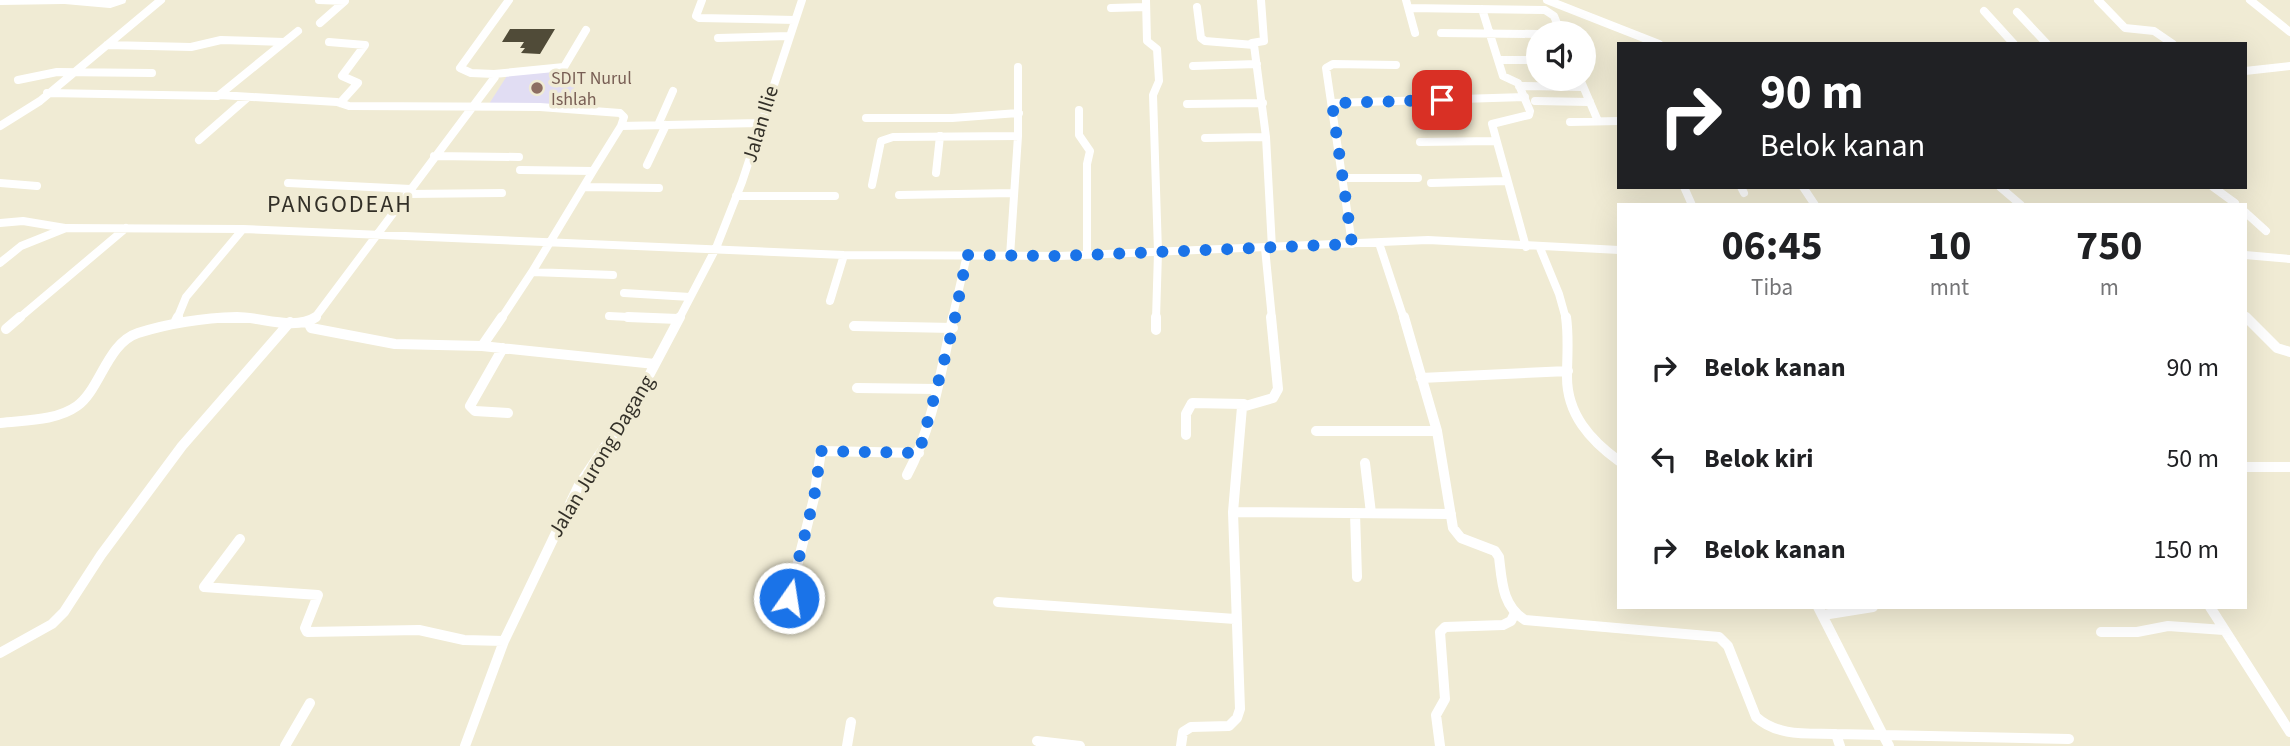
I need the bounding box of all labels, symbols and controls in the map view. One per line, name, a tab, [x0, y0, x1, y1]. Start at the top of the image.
map controls	[1526, 21, 1596, 91]
button: sound	[1526, 21, 1596, 91]
text: 90 m	[1760, 58, 1864, 128]
place label: SDIT Nurul Ishlah	[551, 66, 632, 112]
pin	[1412, 70, 1472, 130]
icon: right	[1645, 70, 1736, 161]
marker: SDIT Nurul Ishlah	[529, 80, 545, 96]
icon: arrive	[1423, 81, 1461, 119]
street label: Jalan Ilie	[734, 82, 786, 166]
text: Belok kanan	[1760, 123, 1925, 169]
district label: PANGODEAH	[267, 187, 413, 222]
text: 06:45	[1721, 216, 1823, 276]
text: 10	[1927, 216, 1972, 276]
text: 750	[2076, 216, 2143, 276]
text: Tiba	[1751, 271, 1793, 304]
text: mnt	[1930, 271, 1969, 304]
text: m	[2100, 271, 2119, 304]
icon: right	[1645, 349, 1683, 387]
text: Belok kanan	[1704, 349, 1846, 386]
text: 90 m	[2166, 349, 2219, 386]
street label: Jalan Jurong Dagang	[541, 369, 662, 543]
icon: left	[1645, 440, 1683, 478]
text: Belok kiri	[1704, 440, 1813, 477]
text: 50 m	[2166, 440, 2219, 477]
icon: right	[1645, 531, 1683, 569]
text: Belok kanan	[1704, 531, 1846, 568]
text: 150 m	[2153, 531, 2219, 568]
position arrow	[752, 561, 826, 635]

